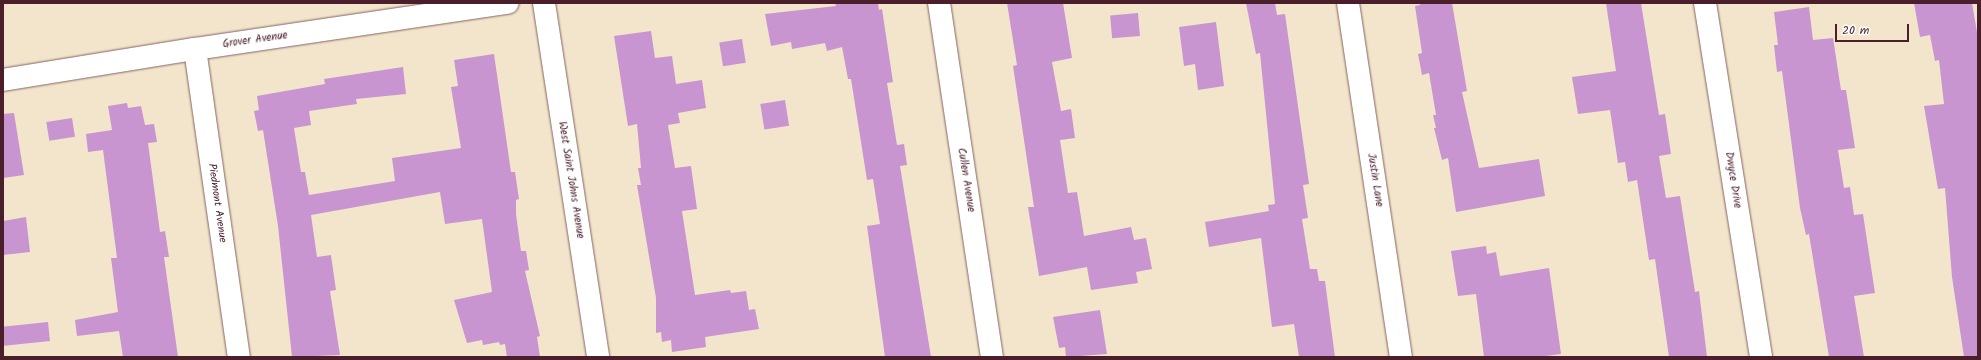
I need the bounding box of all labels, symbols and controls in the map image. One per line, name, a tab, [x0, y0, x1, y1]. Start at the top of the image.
scale bar	[1837, 16, 1911, 42]
text: 20 m	[1842, 21, 1869, 40]
street label: Grover Avenue	[222, 29, 288, 51]
street label: West Saint Johns Avenue	[555, 120, 587, 240]
street label: Cullen Avenue	[954, 147, 978, 213]
street label: Dwyce Drive	[1722, 151, 1744, 209]
street label: Justin Lane	[1364, 152, 1386, 208]
street label: Piedmont Avenue	[205, 163, 229, 243]

